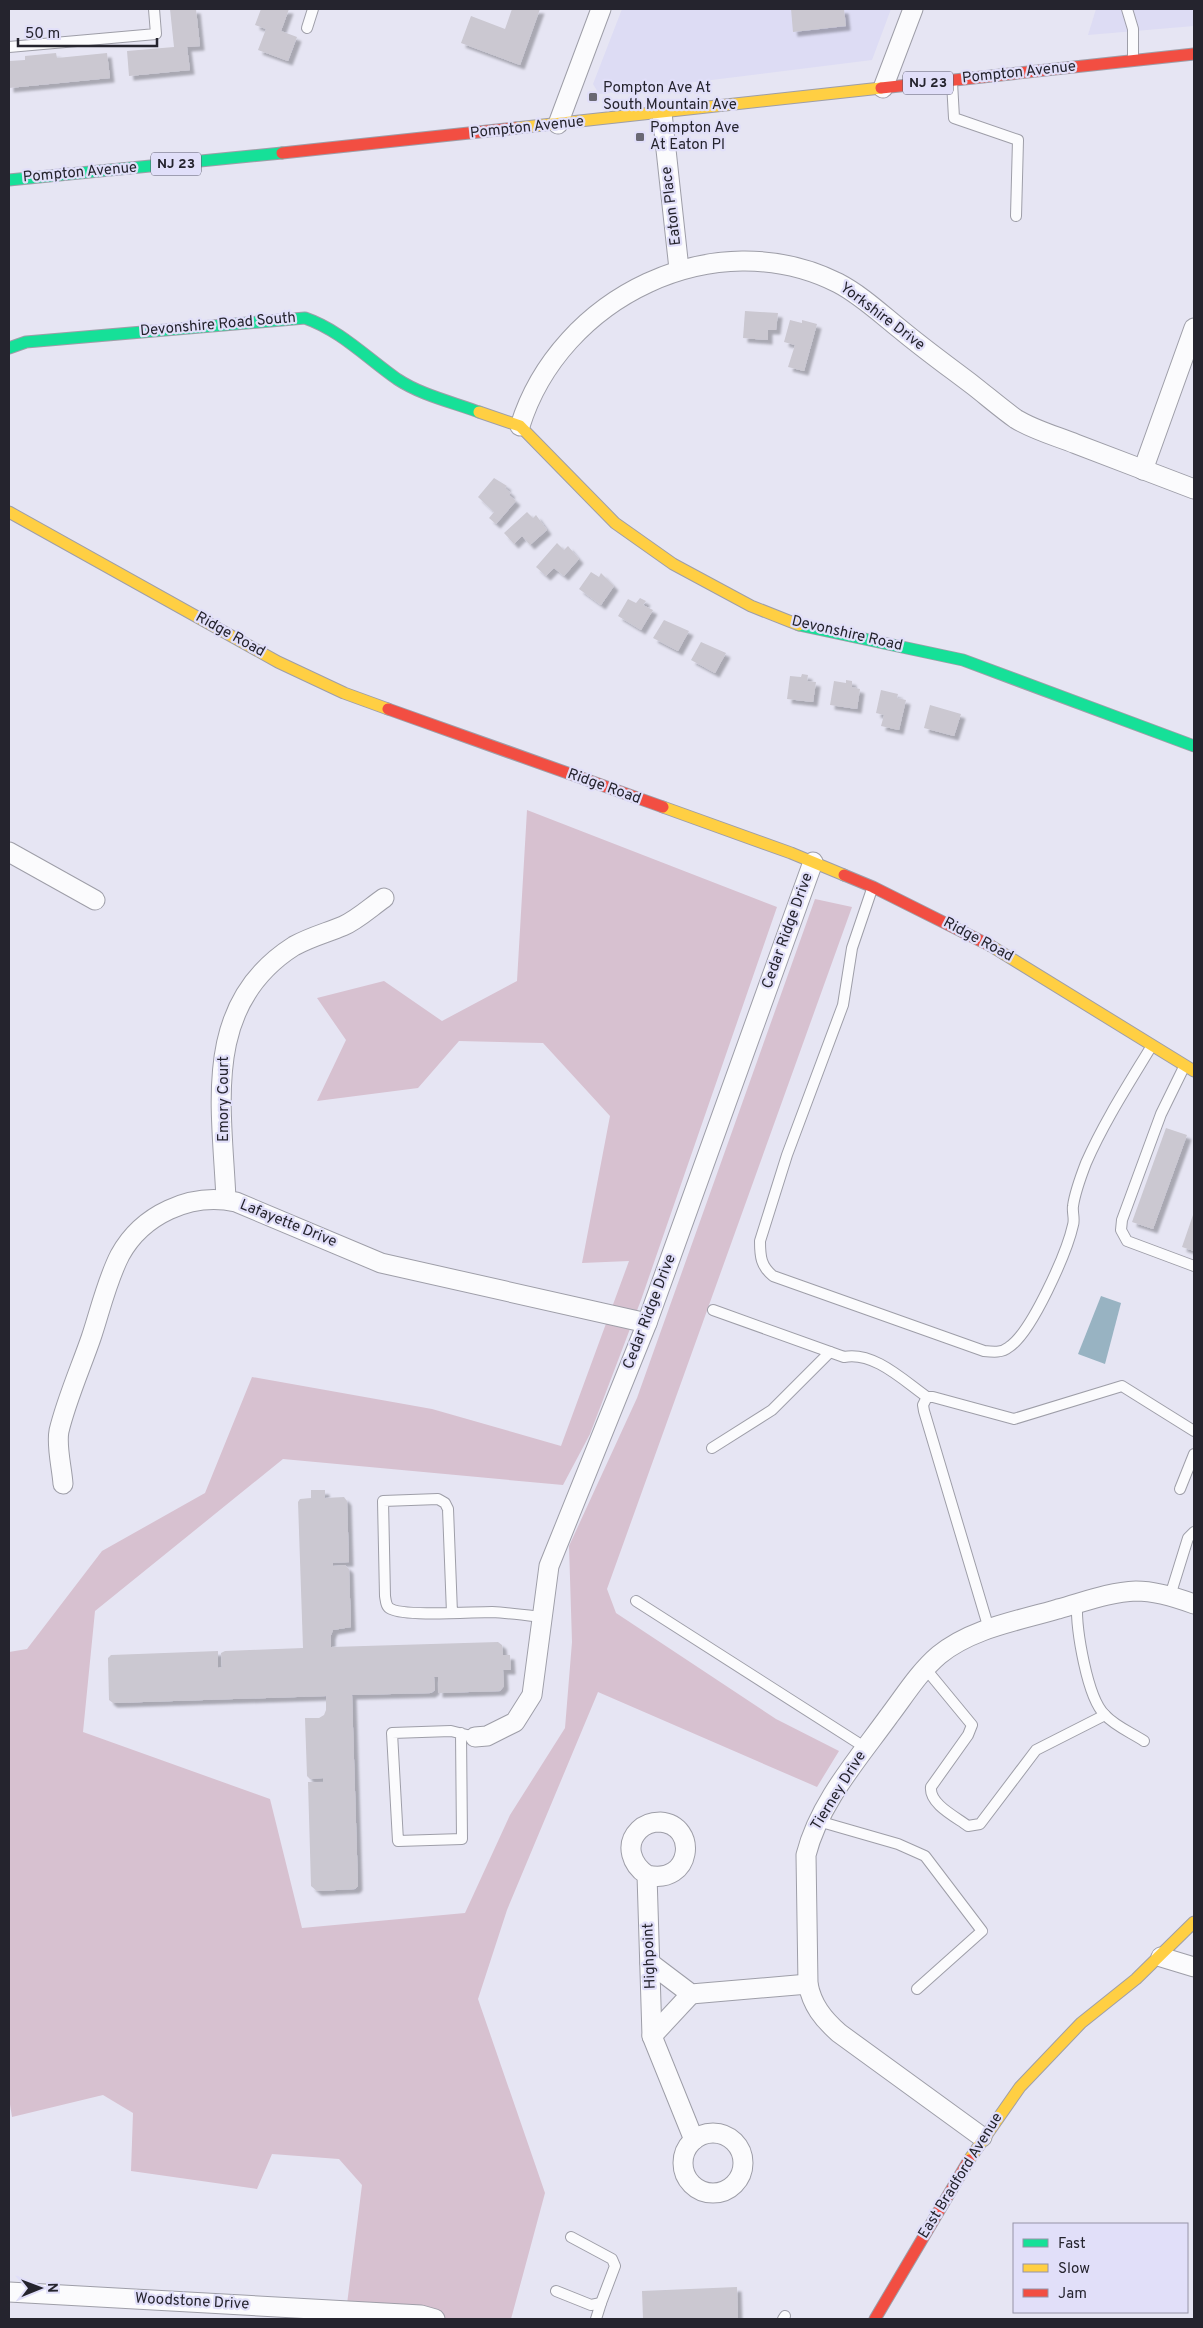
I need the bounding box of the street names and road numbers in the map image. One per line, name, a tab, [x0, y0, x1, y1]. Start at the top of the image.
street label: Pompton Avenue	[961, 58, 1077, 88]
road number: NJ 23	[903, 72, 953, 95]
street label: Pompton Avenue	[469, 113, 585, 143]
road number: NJ 23	[151, 152, 201, 175]
street label: Pompton Avenue	[22, 159, 138, 187]
street label: Eaton Place	[658, 165, 686, 247]
street label: Yorkshire Drive	[836, 279, 928, 355]
street label: Devonshire Road South	[139, 309, 297, 341]
street label: Ridge Road	[192, 608, 268, 662]
street label: Devonshire Road	[790, 612, 904, 656]
street label: Ridge Road	[565, 765, 643, 809]
street label: Cedar Ridge Drive	[758, 871, 818, 991]
street label: Ridge Road	[940, 914, 1016, 966]
street label: Emory Court	[215, 1056, 234, 1142]
street label: Lafayette Drive	[237, 1196, 339, 1252]
street label: Cedar Ridge Drive	[619, 1252, 681, 1372]
street label: Tierney Drive	[807, 1748, 871, 1834]
street label: Highpoint	[639, 1923, 661, 1989]
street label: East Bradford Avenue	[915, 2110, 1007, 2242]
street label: Woodstone Drive	[134, 2290, 250, 2314]

